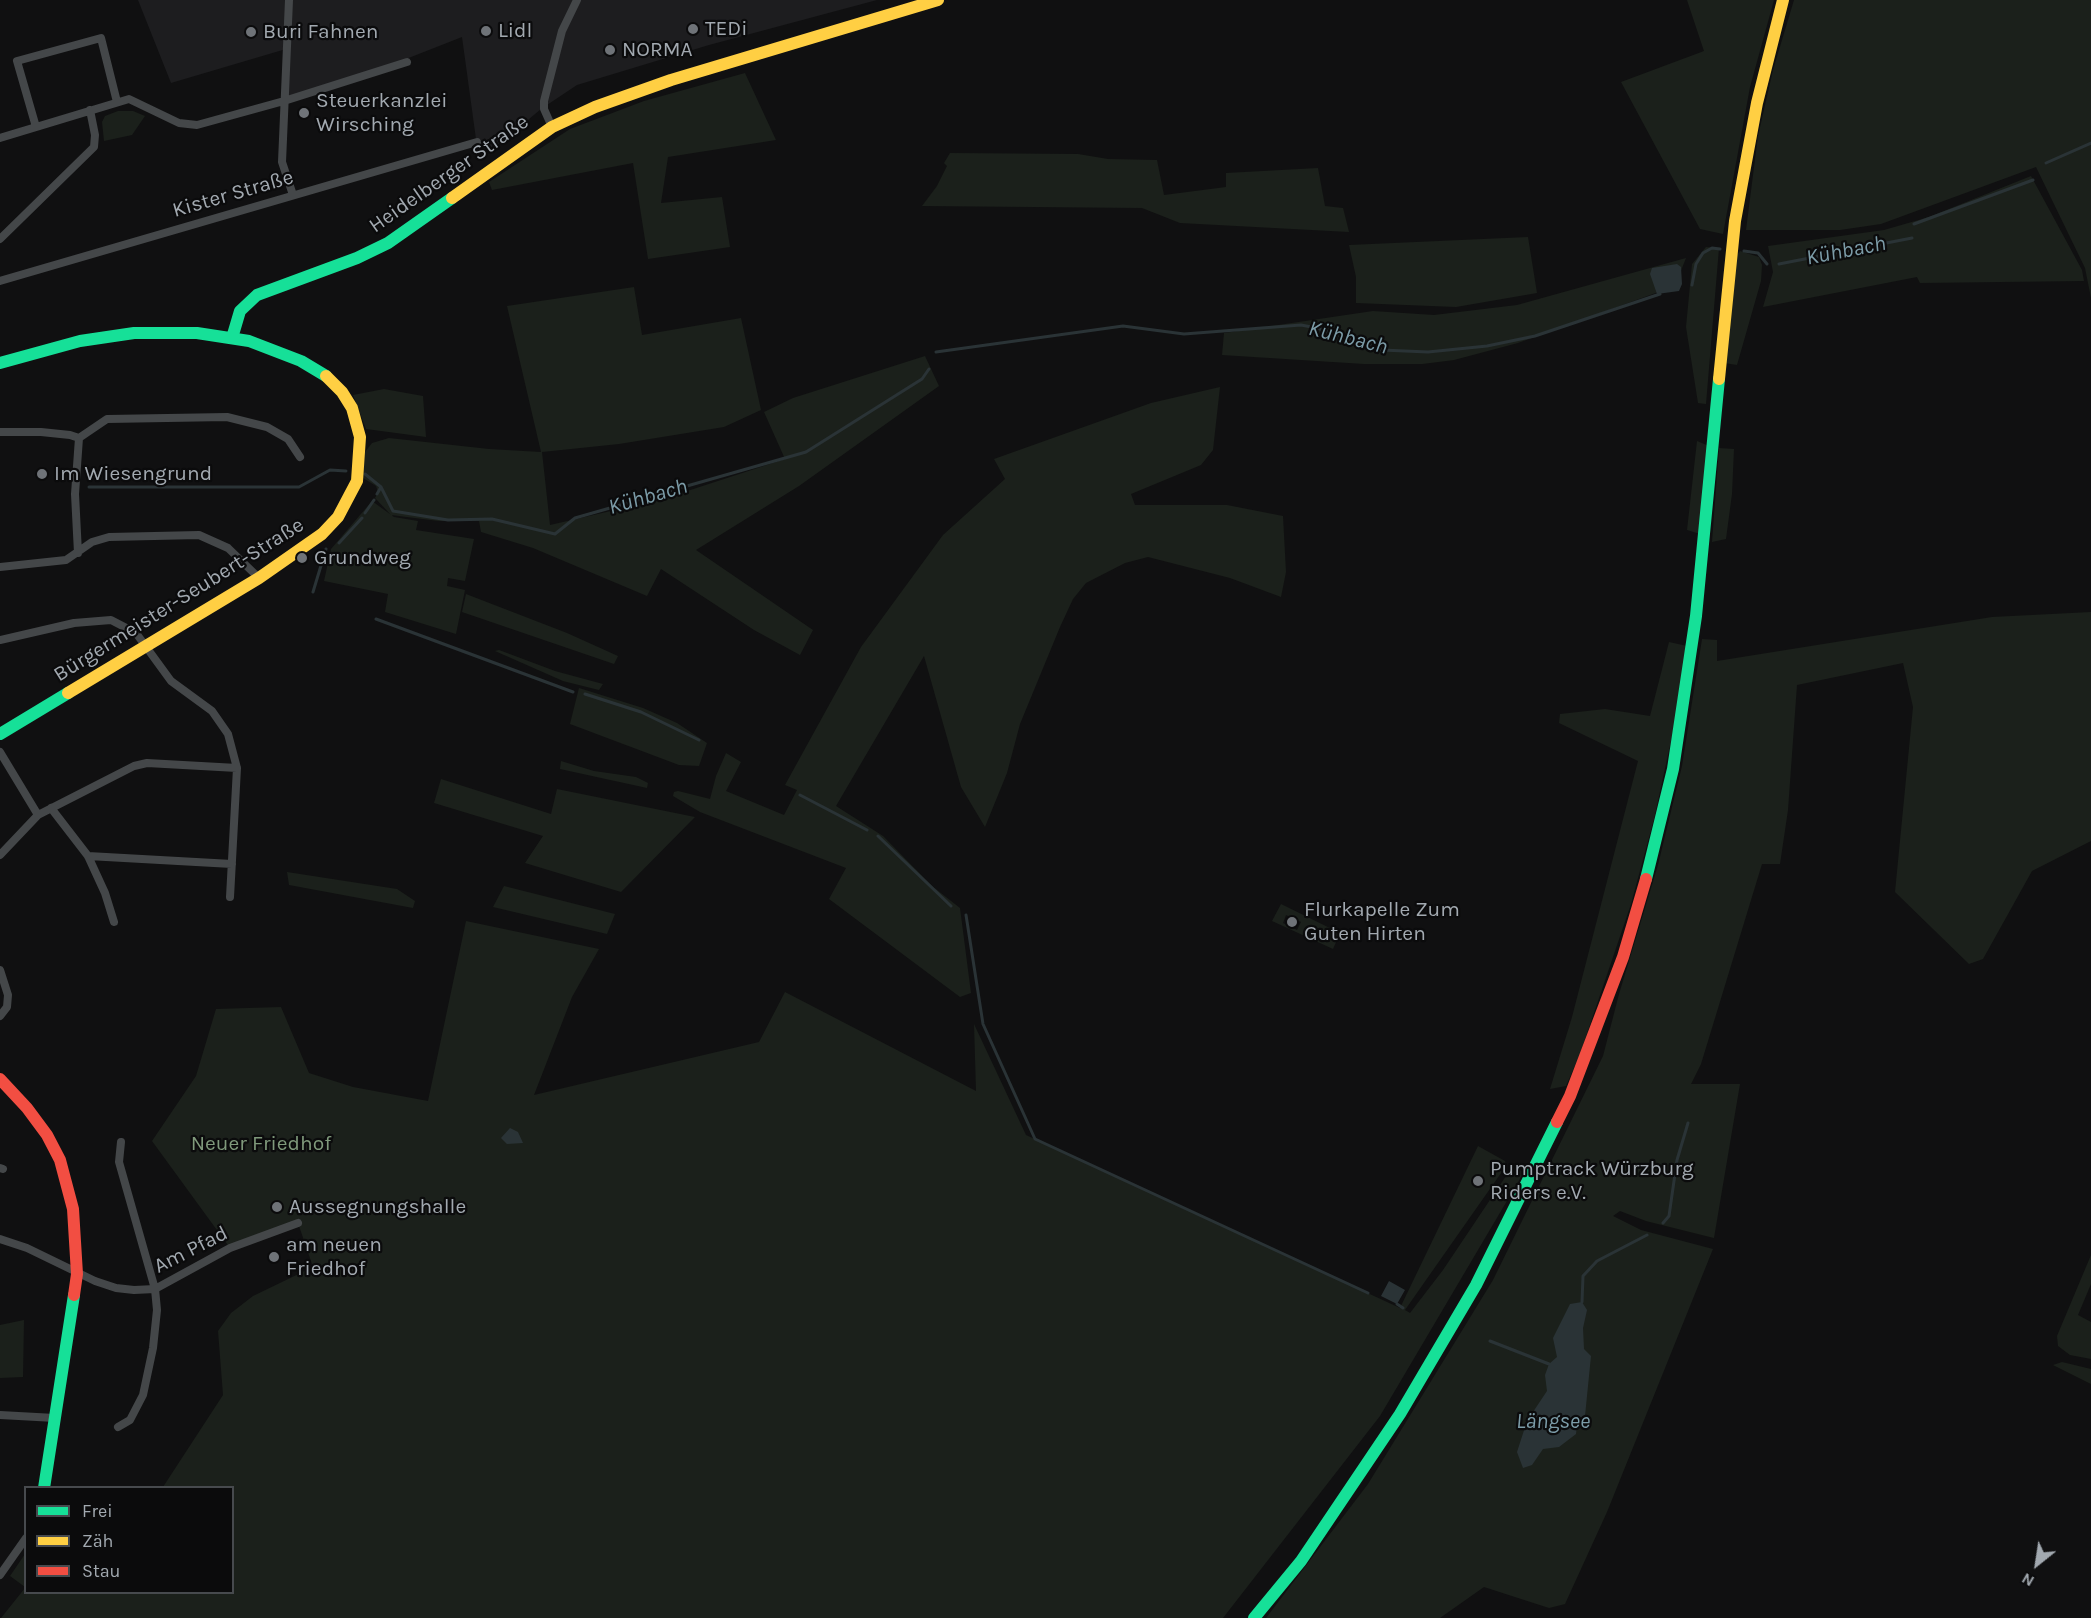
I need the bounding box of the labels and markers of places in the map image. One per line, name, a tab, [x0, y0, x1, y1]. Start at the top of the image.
place label: TEDi	[705, 16, 747, 42]
place label: Lidl	[498, 18, 532, 44]
place label: Buri Fahnen	[263, 19, 378, 45]
marker: TEDi	[686, 22, 700, 36]
marker: Lidl	[479, 24, 493, 38]
marker: Buri Fahnen	[244, 25, 258, 39]
place label: NORMA	[622, 37, 693, 63]
marker: NORMA	[603, 43, 617, 57]
place label: Steuerkanzlei Wirsching	[316, 88, 447, 138]
marker: Steuerkanzlei Wirsching	[297, 106, 311, 120]
place label: Im Wiesengrund	[54, 461, 212, 487]
marker: Im Wiesengrund	[35, 467, 49, 481]
place label: Grundweg	[314, 545, 411, 571]
marker: Grundweg	[295, 551, 309, 565]
place label: Flurkapelle Zum Guten Hirten	[1304, 897, 1460, 947]
marker: Flurkapelle Zum Guten Hirten	[1285, 915, 1299, 929]
place label: Pumptrack Würzburg Riders e.V.	[1490, 1156, 1694, 1206]
marker: Pumptrack Würzburg Riders e.V.	[1471, 1174, 1485, 1188]
place label: Aussegnungshalle	[289, 1194, 466, 1220]
marker: Aussegnungshalle	[270, 1200, 284, 1214]
place label: am neuen Friedhof	[286, 1232, 382, 1282]
marker: am neuen Friedhof	[267, 1250, 281, 1264]

